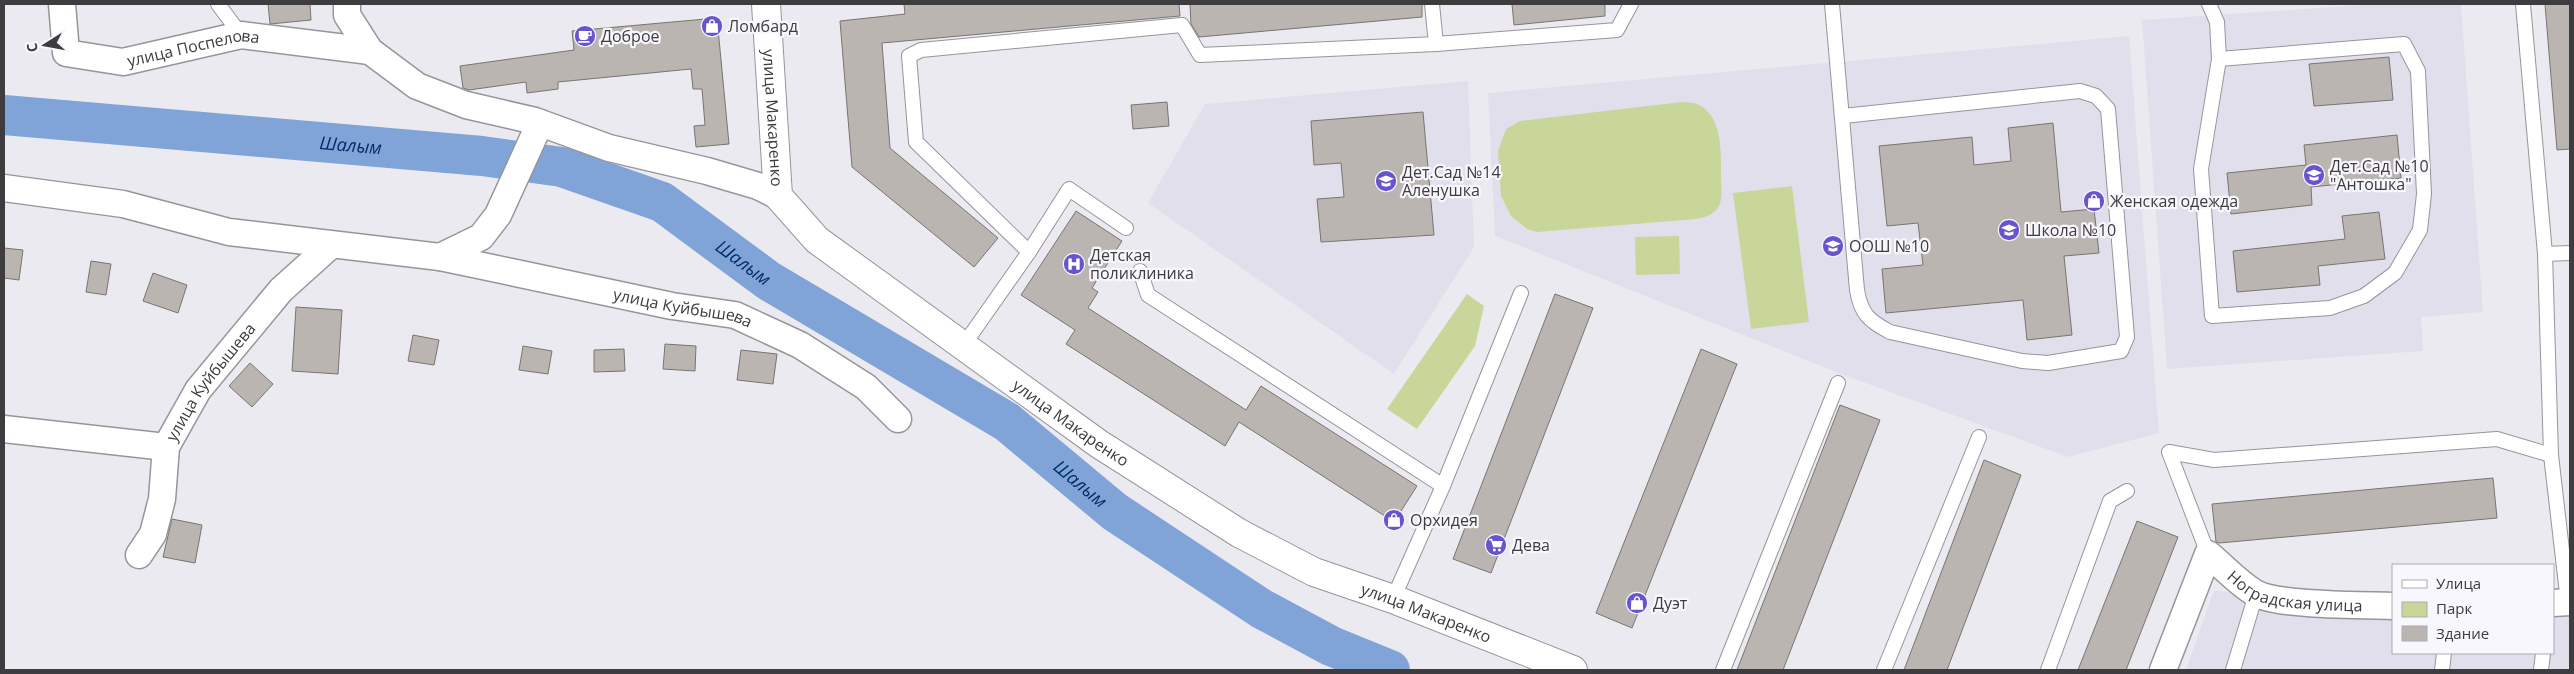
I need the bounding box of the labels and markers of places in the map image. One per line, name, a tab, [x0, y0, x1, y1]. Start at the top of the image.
shop icon: Ломбард	[700, 14, 724, 38]
place label: Ломбард	[728, 15, 798, 37]
cafe icon: Доброе	[573, 24, 597, 48]
place label: Доброе	[601, 25, 660, 47]
place label: Дет.Сад №10 "Антошка"	[2330, 155, 2429, 195]
place label: Дет.Сад №14 Аленушка	[1402, 161, 1501, 201]
school or university icon: Дет.Сад №10 "Антошка"	[2302, 163, 2326, 187]
school or university icon: Дет.Сад №14 Аленушка	[1374, 169, 1398, 193]
shop icon: Женская одежда	[2082, 189, 2106, 213]
place label: Женская одежда	[2110, 190, 2238, 212]
school or university icon: Школа №10	[1997, 218, 2021, 242]
place label: Школа №10	[2025, 219, 2116, 241]
school or university icon: ООШ №10	[1821, 234, 1845, 258]
place label: ООШ №10	[1849, 235, 1929, 257]
place label: Детская поликлиника	[1090, 244, 1194, 284]
hospital icon: Детская поликлиника	[1062, 252, 1086, 276]
shop icon: Орхидея	[1382, 508, 1406, 532]
place label: Орхидея	[1410, 509, 1478, 531]
supermarket icon: Дева	[1484, 533, 1508, 557]
place label: Дева	[1512, 534, 1550, 556]
shop icon: Дуэт	[1625, 591, 1649, 615]
place label: Дуэт	[1653, 592, 1688, 614]

